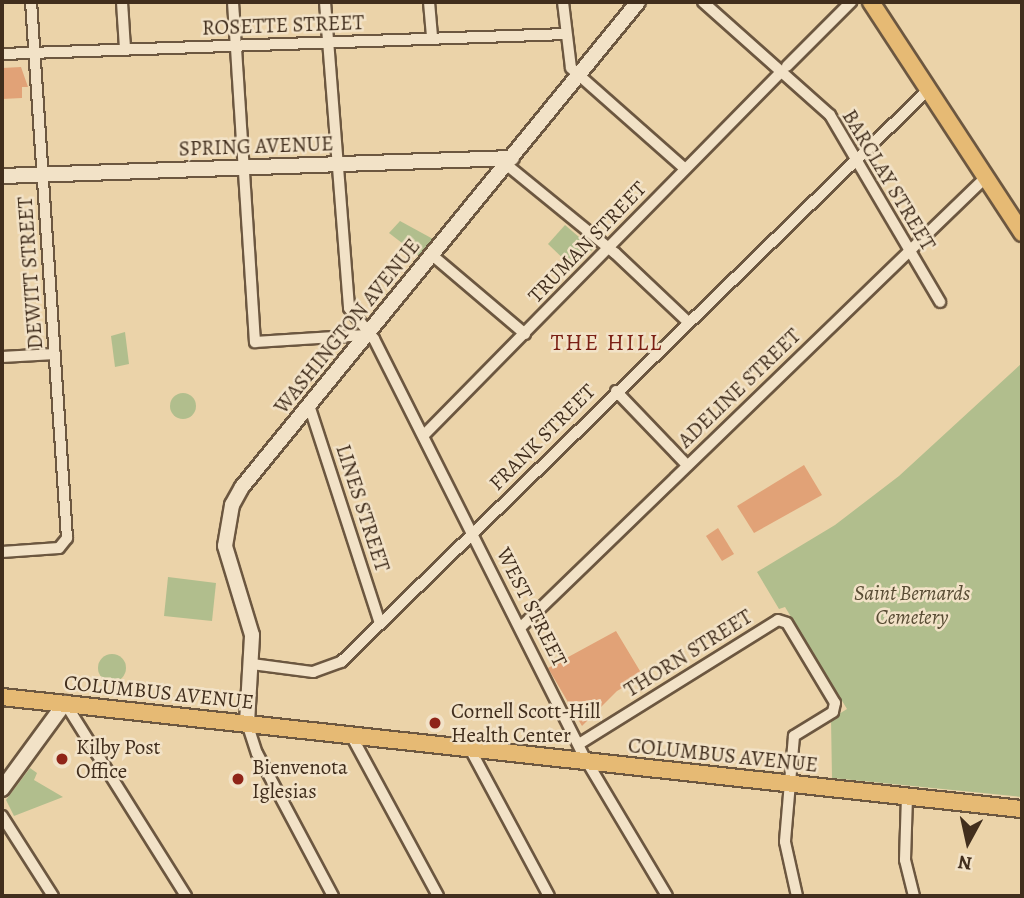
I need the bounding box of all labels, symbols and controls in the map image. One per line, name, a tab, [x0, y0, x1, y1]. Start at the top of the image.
street label: ROSETTE STREET	[202, 10, 364, 40]
street label: BARCLAY STREET	[837, 105, 941, 255]
street label: SPRING AVENUE	[178, 131, 334, 161]
street label: TRUMAN STREET	[523, 176, 651, 308]
street label: DEWITT STREET	[12, 196, 48, 350]
street label: WASHINGTON AVENUE	[269, 233, 425, 419]
street label: ADELINE STREET	[672, 323, 806, 453]
district label: THE HILL	[552, 329, 662, 357]
street label: FRANK STREET	[484, 379, 600, 495]
street label: LINES STREET	[331, 441, 395, 575]
street label: WEST STREET	[491, 543, 573, 671]
park label: Saint Bernards Cemetery	[854, 580, 970, 630]
street label: THORN STREET	[620, 604, 756, 702]
street label: COLUMBUS AVENUE	[63, 670, 255, 714]
place label: Cornell Scott-Hill Health Center	[451, 698, 600, 748]
marker: Cornell Scott-Hill Health Center	[425, 713, 445, 733]
street label: COLUMBUS AVENUE	[627, 733, 819, 777]
place label: Kilby Post Office	[76, 734, 161, 784]
marker: Kilby Post Office	[54, 751, 70, 767]
place label: Bienvenota Iglesias	[252, 754, 348, 804]
marker: Bienvenota Iglesias	[230, 771, 246, 787]
north arrow	[933, 807, 1003, 877]
text: N	[956, 849, 974, 877]

